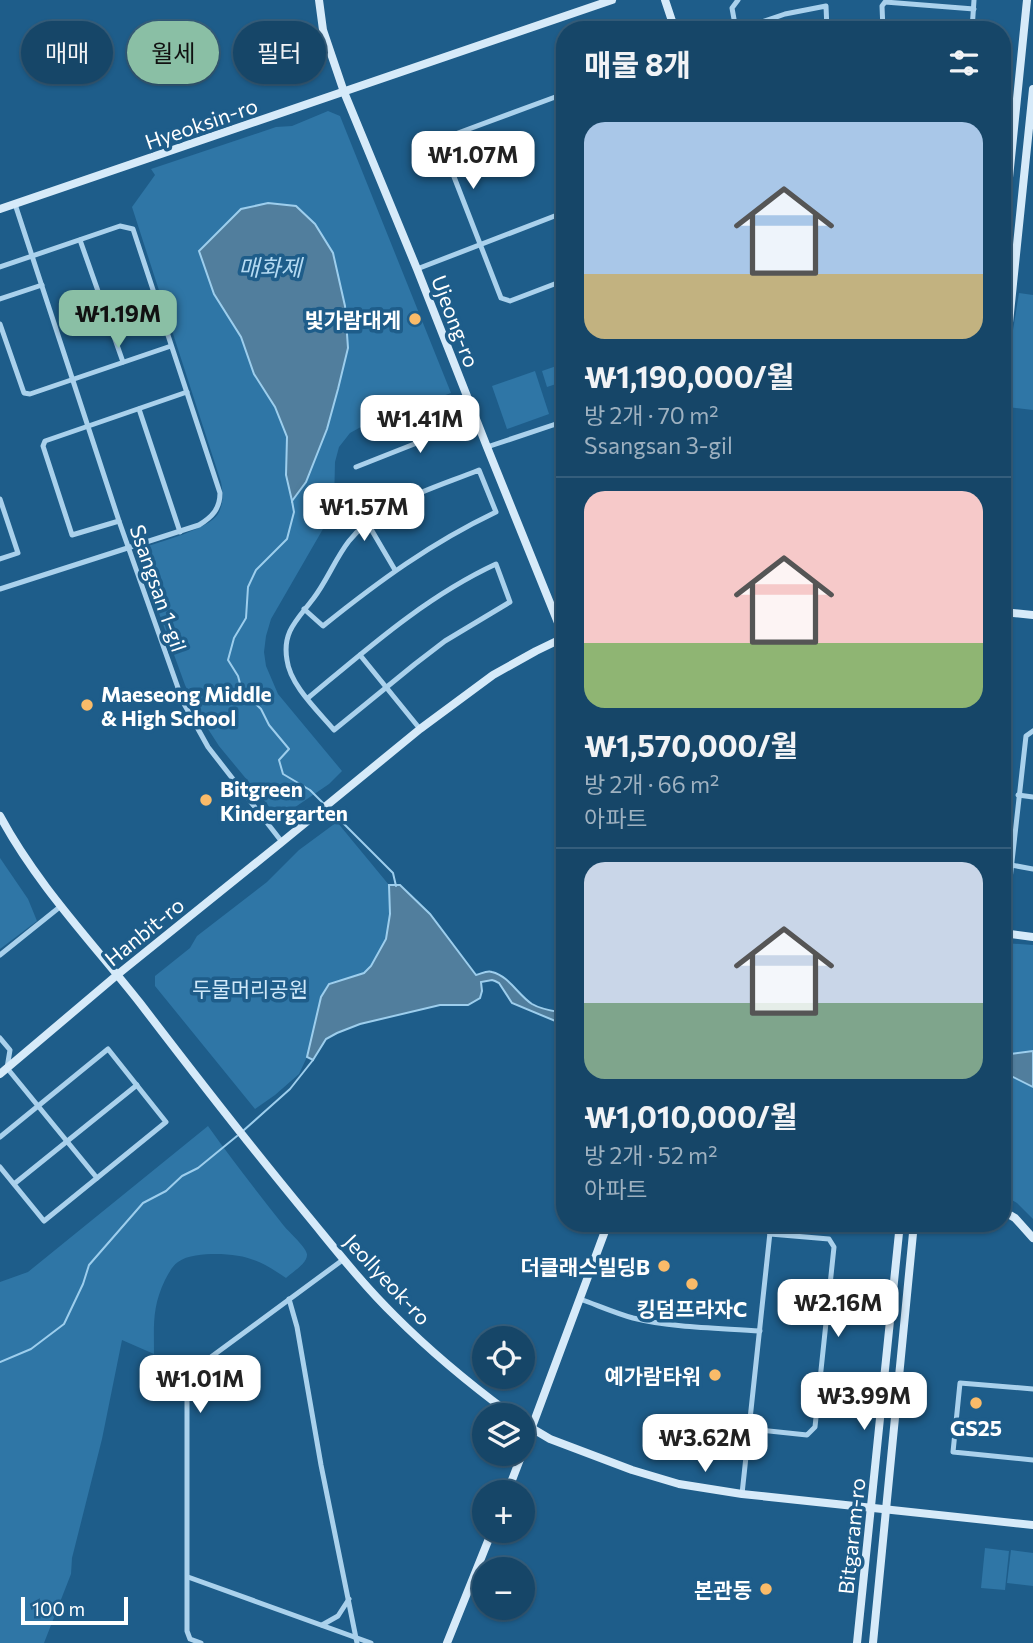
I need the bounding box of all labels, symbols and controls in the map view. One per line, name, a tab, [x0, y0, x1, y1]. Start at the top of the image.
chip: 매매	[21, 21, 113, 84]
chip: 월세	[127, 21, 219, 84]
chip: 필터	[233, 21, 326, 84]
icon: filters	[945, 44, 983, 82]
text: 매물 8개	[584, 45, 691, 82]
street label: Hyeoksin-ro	[141, 92, 261, 154]
pin: ₩1.07M	[416, 132, 530, 191]
text: ₩1.07M	[428, 140, 518, 168]
icon: home	[721, 168, 847, 294]
water label: 매화제	[238, 253, 305, 281]
street label: Ujeong-ro	[427, 271, 485, 371]
pin: ₩1.19M	[61, 290, 175, 350]
text: ₩1.19M	[75, 299, 161, 327]
place label: 빛가람대게	[304, 307, 401, 332]
marker: 빛가람대게	[407, 311, 423, 327]
text: ₩1,190,000/월	[584, 357, 794, 394]
pin: ₩1.41M	[363, 396, 477, 455]
text: 방 2개 · 70 m²	[584, 401, 719, 429]
text: ₩1.41M	[376, 404, 464, 432]
text: Ssangsan 3-gil	[584, 431, 733, 459]
pin: ₩1.57M	[307, 484, 421, 543]
text: ₩1.57M	[319, 492, 409, 520]
street label: Ssangsan 1-gil	[126, 521, 192, 655]
icon: home	[721, 537, 847, 663]
place label: Maeseong Middle & High School	[101, 681, 272, 730]
marker: Maeseong Middle & High School	[79, 697, 95, 713]
text: ₩1,570,000/월	[584, 726, 798, 763]
text: 방 2개 · 66 m²	[584, 770, 719, 798]
place label: Bitgreen Kindergarten	[220, 776, 348, 825]
marker: Bitgreen Kindergarten	[198, 792, 214, 808]
text: 아파트	[584, 804, 647, 832]
street label: Hanbit-ro	[99, 892, 189, 970]
icon: home	[721, 908, 847, 1034]
park label: 두물머리공원	[192, 976, 308, 1001]
text: ₩1,010,000/월	[584, 1097, 797, 1134]
text: 방 2개 · 52 m²	[584, 1141, 717, 1169]
text: 아파트	[584, 1175, 647, 1203]
street label: Jeollyeok-ro	[340, 1228, 436, 1330]
place label: 더클래스빌딩B	[520, 1254, 650, 1279]
marker: 더클래스빌딩B	[656, 1258, 672, 1274]
marker: 킹덤프라자C	[684, 1276, 700, 1292]
pin: ₩2.16M	[781, 1280, 895, 1339]
text: ₩2.16M	[794, 1288, 882, 1316]
place label: 킹덤프라자C	[637, 1296, 747, 1321]
map controls	[472, 1326, 535, 1620]
button: locate	[472, 1326, 535, 1389]
pin: ₩1.01M	[143, 1356, 257, 1415]
place label: 예가람타워	[604, 1363, 701, 1388]
text: ₩1.01M	[156, 1364, 244, 1392]
marker: 예가람타워	[707, 1367, 723, 1383]
pin: ₩3.99M	[807, 1372, 921, 1432]
text: ₩3.99M	[817, 1381, 911, 1409]
marker: GS25	[968, 1395, 984, 1411]
button: layers	[472, 1403, 535, 1466]
pin: ₩3.62M	[648, 1414, 762, 1474]
place label: GS25	[950, 1415, 1002, 1440]
text: ₩3.62M	[659, 1423, 751, 1451]
street label: Bitgaram-ro	[832, 1477, 870, 1595]
button: +	[472, 1480, 535, 1543]
button: −	[472, 1557, 535, 1620]
place label: 본관동	[694, 1577, 752, 1602]
marker: 본관동	[758, 1581, 774, 1597]
scale bar	[21, 1594, 128, 1626]
text: 100 m	[32, 1597, 85, 1620]

